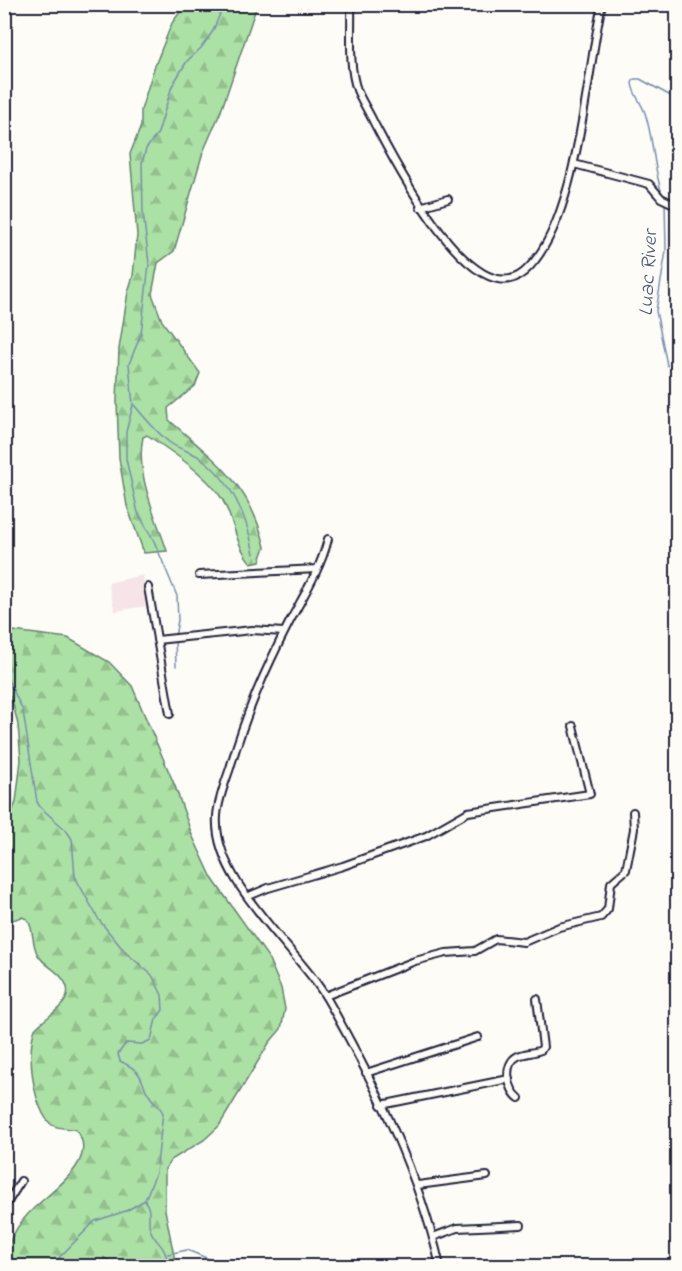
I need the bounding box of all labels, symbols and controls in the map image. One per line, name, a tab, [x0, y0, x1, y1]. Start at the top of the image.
water label: Luac River	[632, 227, 666, 317]

